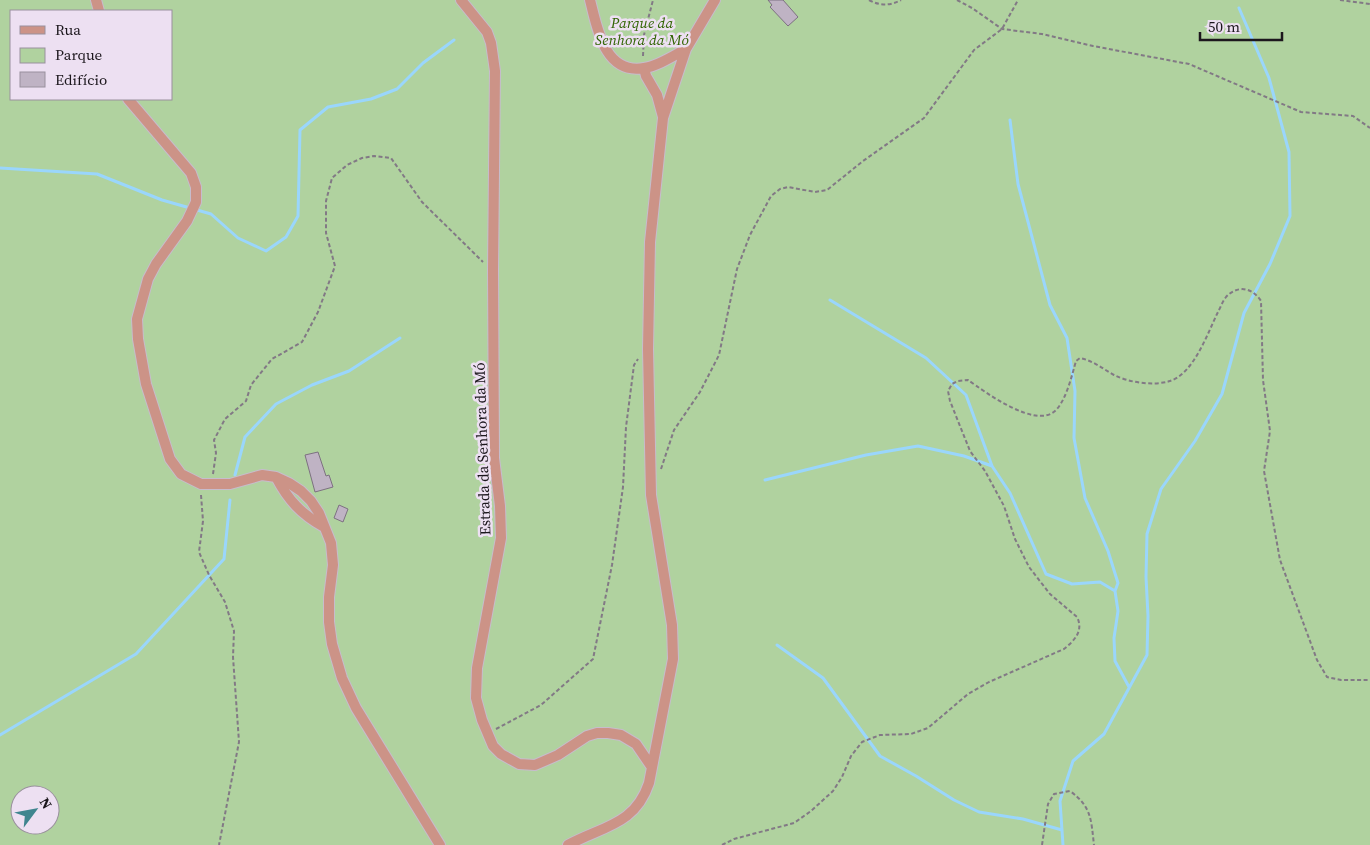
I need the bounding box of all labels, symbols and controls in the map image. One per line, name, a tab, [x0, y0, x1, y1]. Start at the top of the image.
legend	[10, 10, 172, 100]
scale bar	[1200, 10, 1282, 42]
park label: Parque da Senhora da Mó	[595, 12, 689, 50]
text: 50 m	[1208, 16, 1240, 37]
text: Rua	[55, 19, 81, 40]
text: Parque	[55, 44, 103, 65]
text: Edifício	[55, 69, 107, 90]
street label: Estrada da Senhora da Mó	[468, 362, 496, 536]
north arrow	[10, 785, 60, 835]
text: N	[35, 793, 57, 813]

